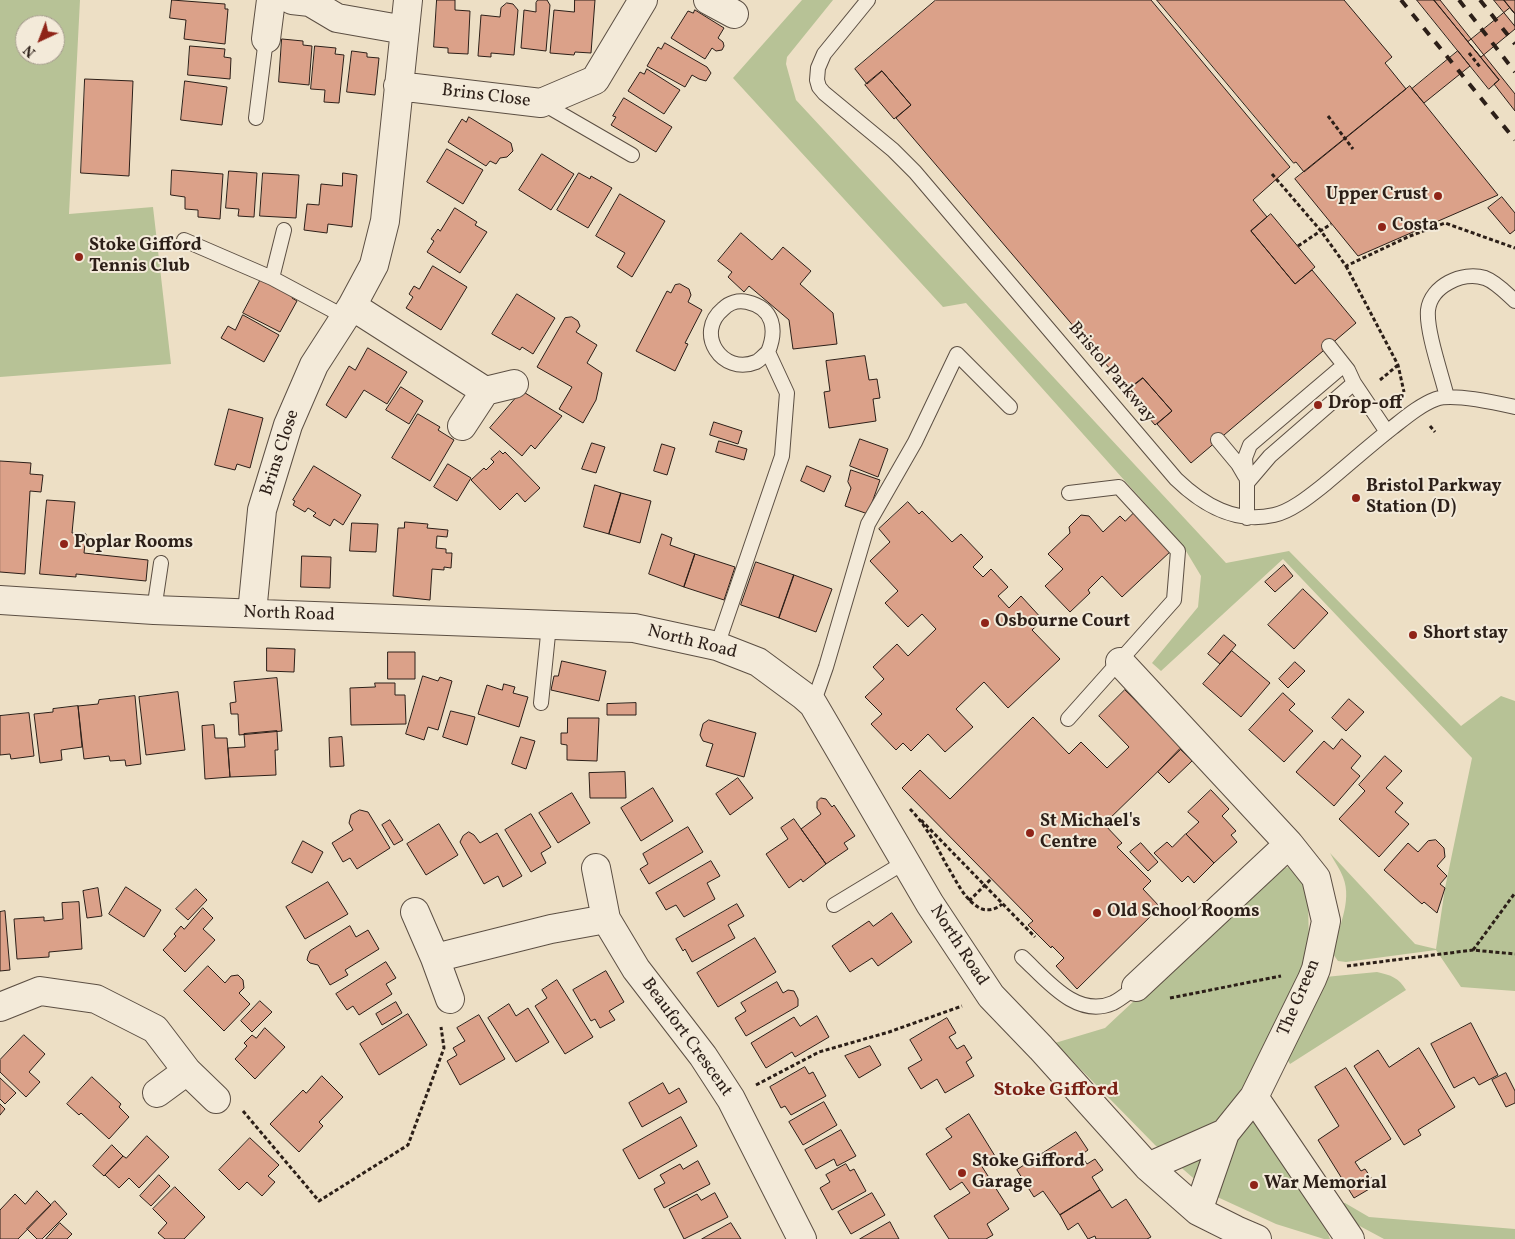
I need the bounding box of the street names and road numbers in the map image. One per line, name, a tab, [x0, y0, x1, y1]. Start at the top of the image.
street label: Brins Close	[440, 81, 532, 113]
street label: Bristol Parkway	[1062, 318, 1160, 428]
street label: Brins Close	[257, 407, 305, 499]
street label: North Road	[243, 603, 335, 627]
street label: North Road	[645, 621, 739, 665]
street label: North Road	[924, 902, 992, 990]
street label: The Green	[1274, 956, 1326, 1040]
street label: Beaufort Crescent	[636, 975, 736, 1101]

